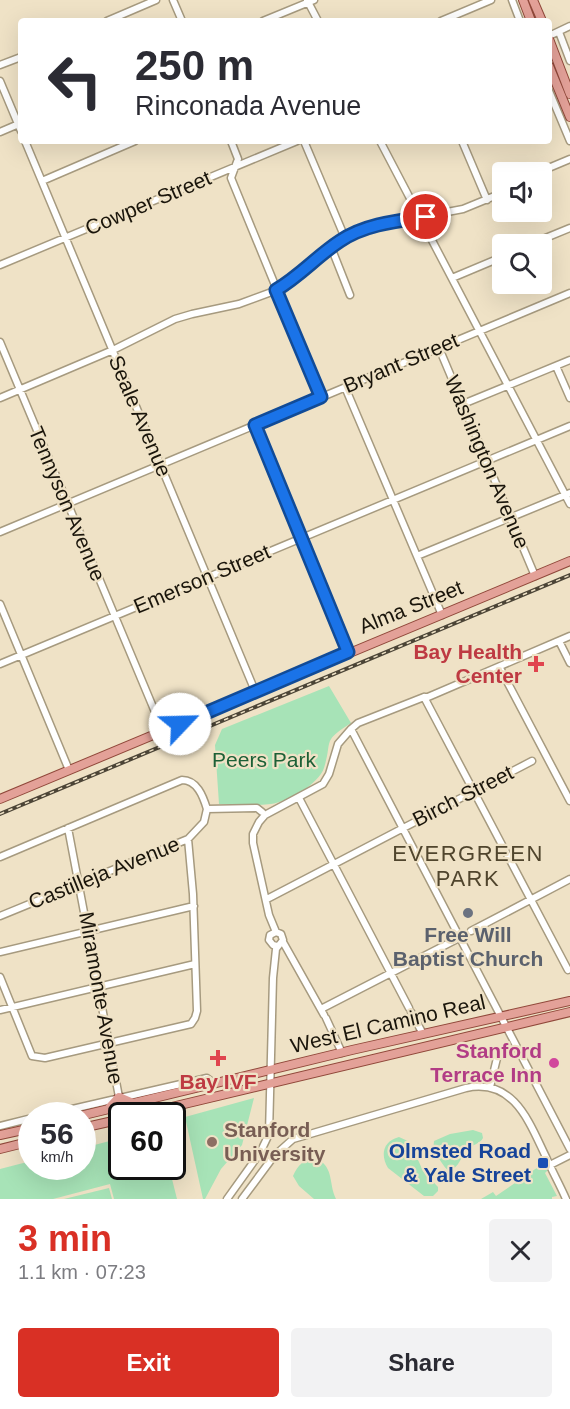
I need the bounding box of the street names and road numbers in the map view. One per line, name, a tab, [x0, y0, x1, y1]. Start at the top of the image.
street label: Cowper Street	[82, 166, 214, 239]
street label: Bryant Street	[340, 328, 462, 397]
street label: Seale Avenue	[105, 352, 176, 480]
street label: Washington Avenue	[441, 372, 534, 552]
street label: Tennyson Avenue	[25, 423, 110, 584]
street label: Emerson Street	[130, 539, 274, 618]
street label: Alma Street	[356, 575, 466, 638]
street label: Birch Street	[409, 760, 517, 831]
street label: Castilleja Avenue	[25, 832, 183, 913]
street label: Miramonte Avenue	[75, 910, 128, 1086]
street label: West El Camino Real	[288, 990, 488, 1057]

